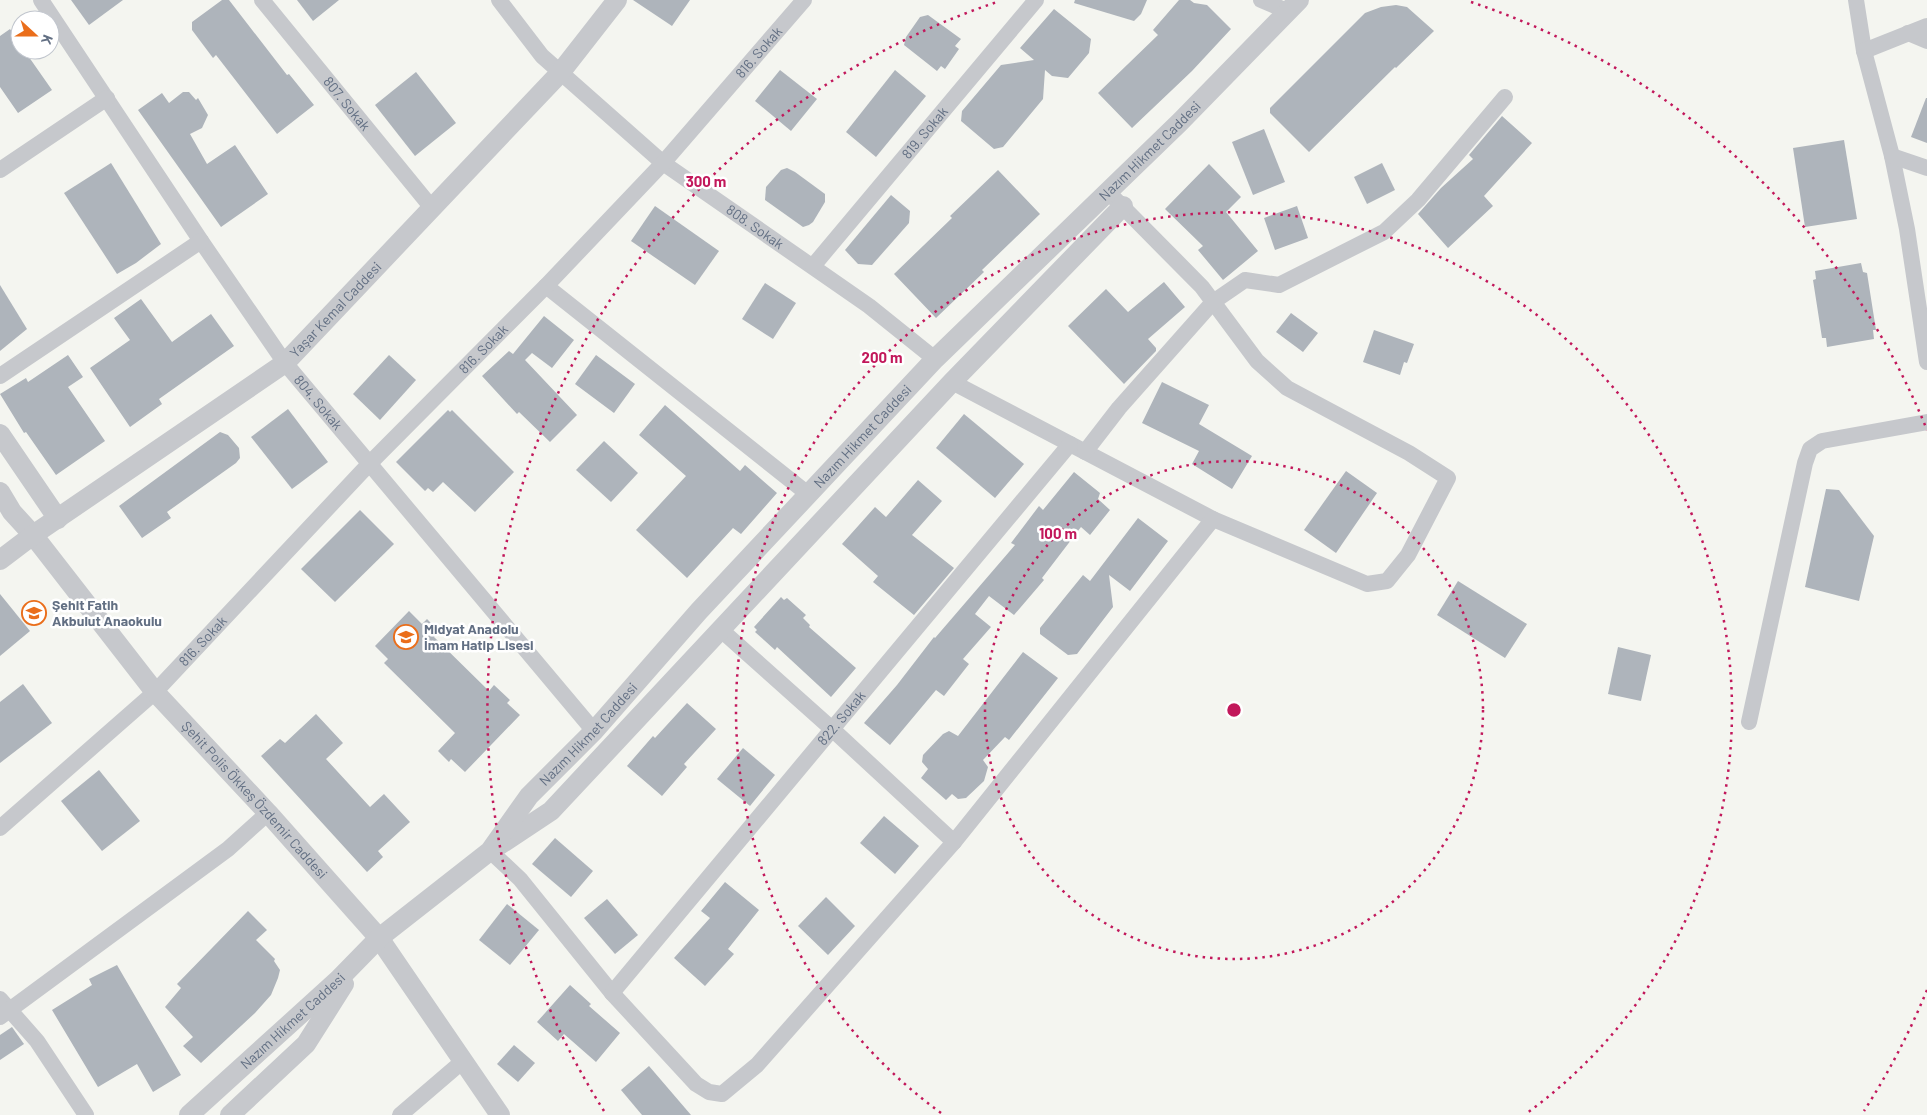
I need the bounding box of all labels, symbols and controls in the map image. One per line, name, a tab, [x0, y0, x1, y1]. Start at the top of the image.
north arrow	[10, 10, 60, 60]
street label: 816. Sokak	[731, 23, 785, 81]
text: K	[38, 33, 57, 47]
street label: 807. Sokak	[320, 73, 374, 134]
street label: Nazım Hikmet Caddesi	[1095, 97, 1204, 204]
street label: 819. Sokak	[898, 103, 951, 162]
text: 300 m	[686, 172, 726, 190]
street label: 808. Sokak	[723, 201, 787, 252]
street label: Yaşar Kemal Caddesi	[286, 258, 385, 361]
street label: 816. Sokak	[455, 321, 511, 377]
text: 200 m	[861, 348, 903, 366]
street label: 804. Sokak	[291, 371, 346, 433]
street label: Nazım Hikmet Caddesi	[810, 381, 915, 491]
text: 100 m	[1039, 524, 1077, 542]
place label: Şehit Fatih Akbulut Anaokulu	[52, 596, 162, 629]
school or university icon: Şehit Fatih Akbulut Anaokulu	[21, 600, 47, 626]
street label: 816. Sokak	[175, 612, 230, 669]
place label: Midyat Anadolu İmam Hatip Lisesi	[424, 620, 534, 653]
school or university icon: Midyat Anadolu İmam Hatip Lisesi	[393, 624, 419, 650]
street label: Nazım Hikmet Caddesi	[535, 679, 641, 789]
street label: 822. Sokak	[813, 687, 869, 749]
centre of rings	[1225, 701, 1243, 719]
street label: Şehit Polis Ökkeş Özdemir Caddesi	[178, 717, 331, 882]
street label: Nazım Hikmet Caddesi	[237, 969, 348, 1072]

